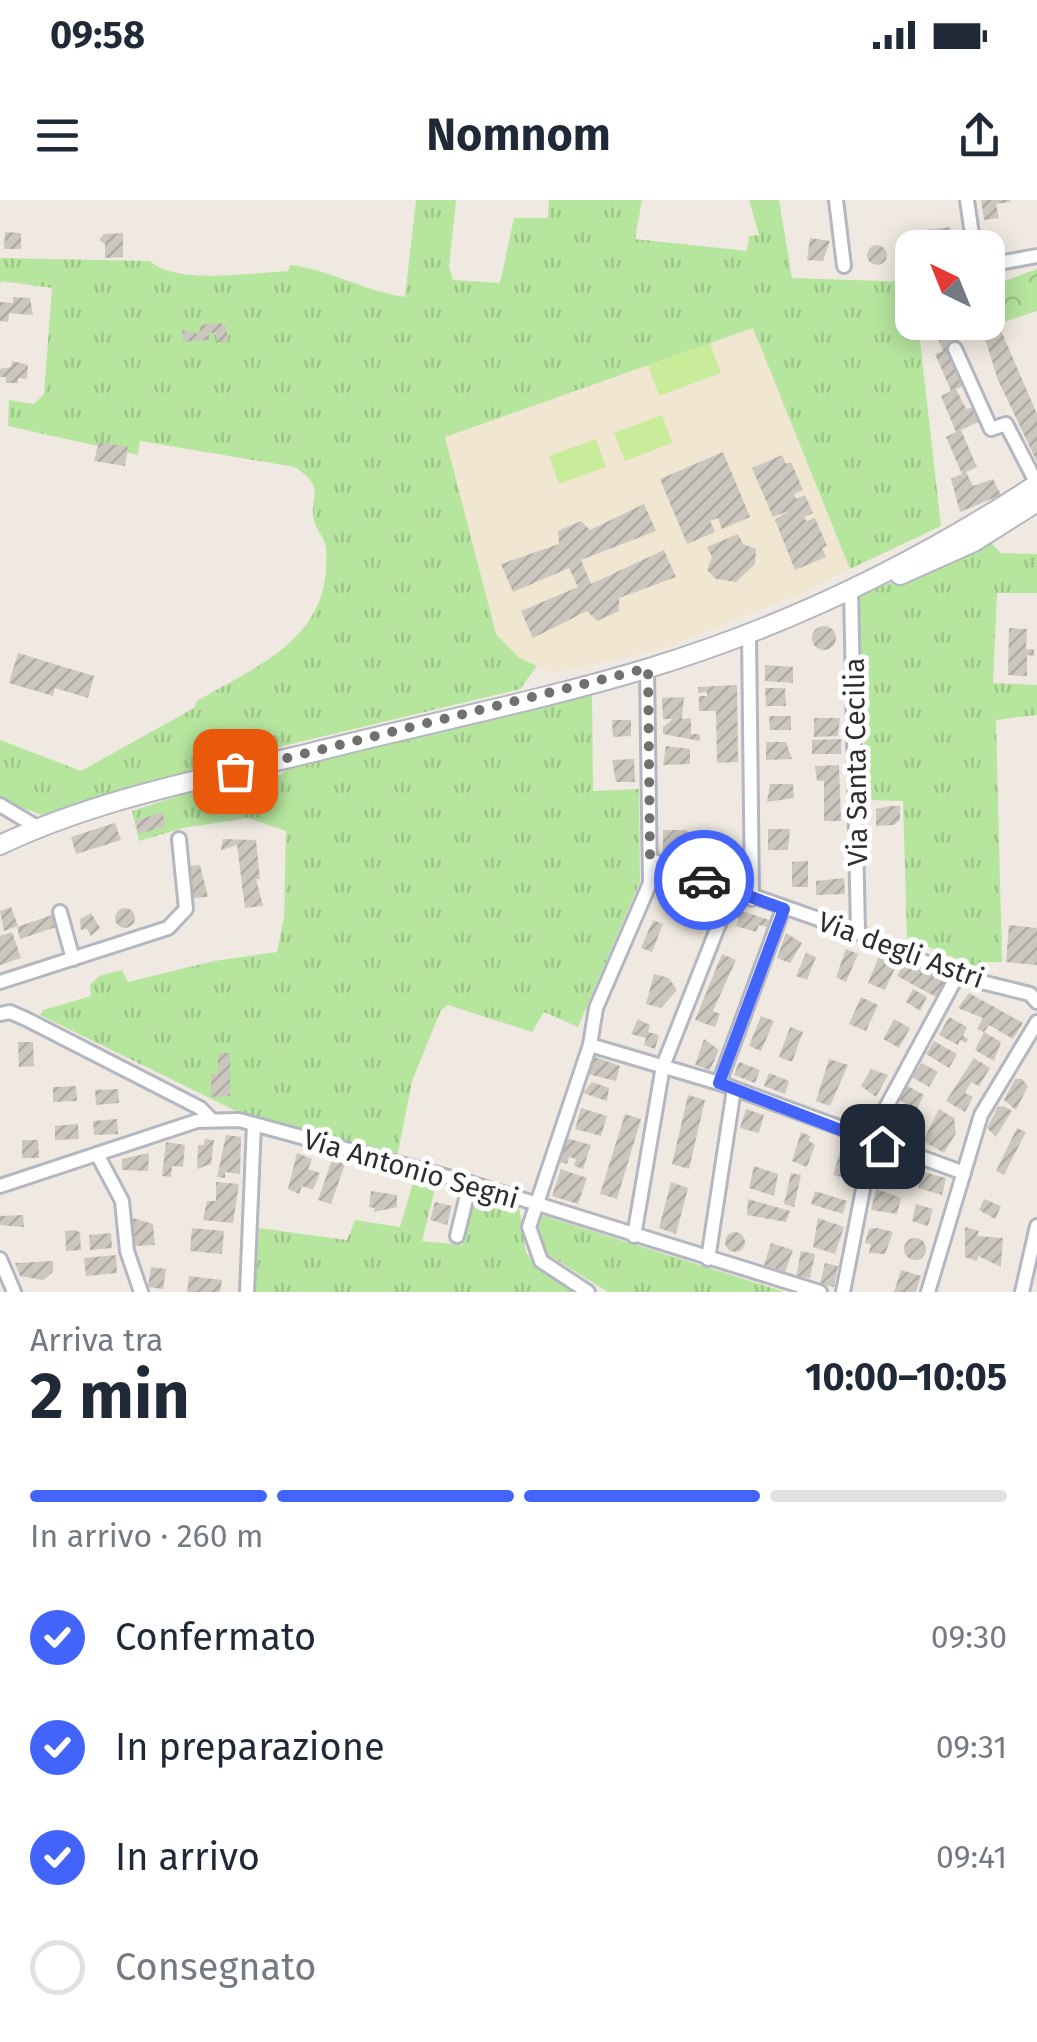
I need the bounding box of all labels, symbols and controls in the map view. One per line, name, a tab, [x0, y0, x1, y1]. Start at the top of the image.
text: 09:58	[50, 12, 145, 58]
icon: menu	[30, 108, 85, 163]
text: Nomnom	[426, 108, 611, 162]
icon: share	[952, 108, 1007, 163]
north arrow	[895, 230, 1005, 340]
map controls	[895, 230, 1005, 340]
street label: Via Santa Cecilia	[838, 657, 874, 867]
pin	[193, 729, 278, 814]
icon: bag	[208, 744, 263, 799]
courier	[654, 830, 754, 930]
icon: car	[677, 853, 732, 908]
street label: Via degli Astri	[814, 905, 988, 995]
pin	[840, 1104, 925, 1189]
icon: home	[855, 1119, 910, 1174]
street label: Via Antonio Segni	[300, 1123, 522, 1215]
text: Arriva tra	[30, 1321, 163, 1359]
text: 10:00–10:05	[805, 1354, 1007, 1400]
text: 2 min	[30, 1357, 190, 1435]
text: In arrivo · 260 m	[30, 1517, 263, 1555]
icon: check	[30, 1610, 85, 1665]
text: Confermato	[115, 1614, 316, 1660]
text: 09:30	[931, 1618, 1007, 1656]
icon: check	[30, 1720, 85, 1775]
text: In preparazione	[115, 1724, 385, 1770]
text: 09:31	[936, 1728, 1007, 1766]
icon: check	[30, 1830, 85, 1885]
text: In arrivo	[115, 1834, 260, 1880]
text: 09:41	[936, 1838, 1007, 1876]
text: Consegnato	[115, 1944, 316, 1990]

